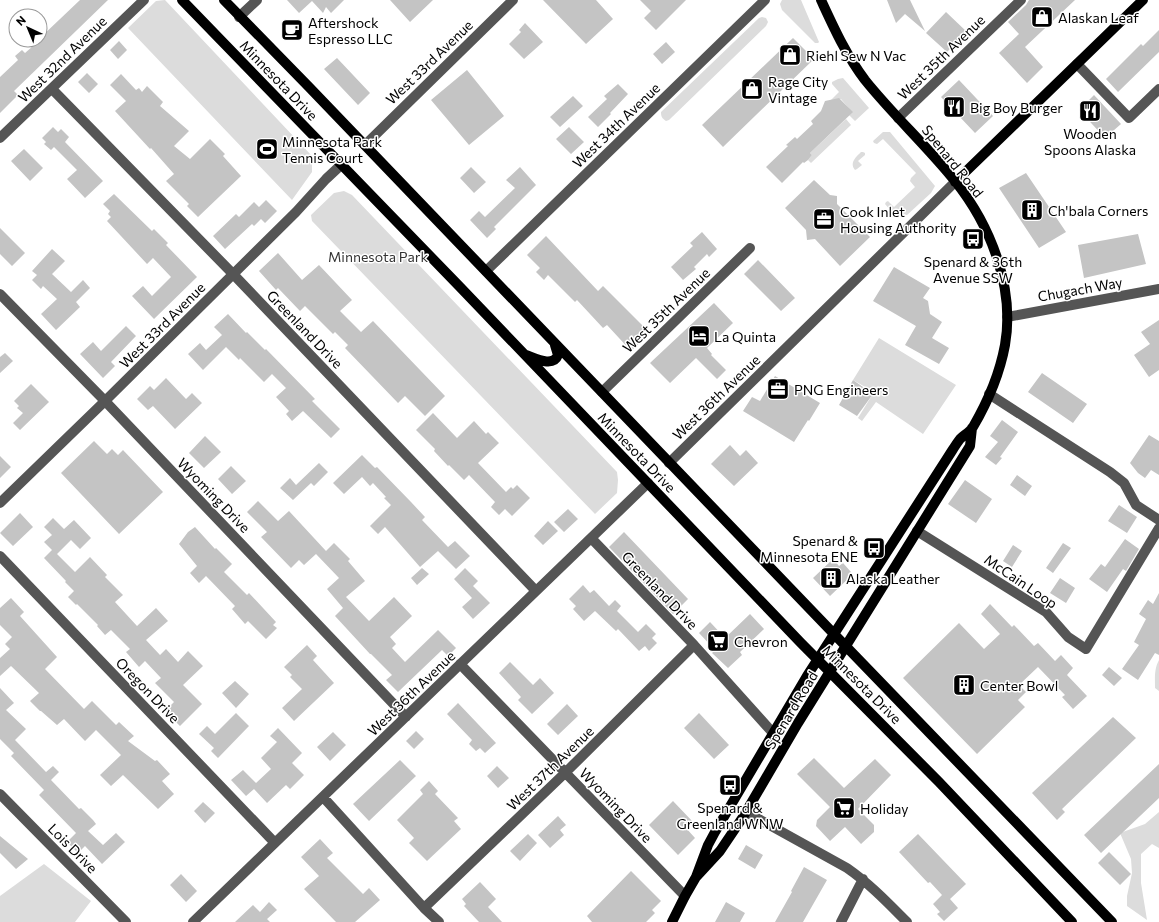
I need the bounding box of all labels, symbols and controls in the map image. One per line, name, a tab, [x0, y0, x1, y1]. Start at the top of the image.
shop icon: Alaskan Leaf	[1029, 4, 1055, 30]
north arrow	[8, 8, 48, 48]
place label: Alaskan Leaf	[1058, 9, 1139, 26]
street label: West 35th Avenue	[894, 11, 988, 103]
street label: West 32nd Avenue	[14, 12, 110, 106]
text: N	[13, 13, 28, 28]
place label: Aftershock Espresso LLC	[308, 14, 393, 47]
street label: West 33rd Avenue	[382, 16, 476, 108]
cafe icon: Aftershock Espresso LLC	[279, 17, 305, 43]
street label: Minnesota Drive	[237, 36, 321, 124]
shop icon: Riehl Sew N Vac	[777, 42, 803, 68]
place label: Riehl Sew N Vac	[806, 47, 906, 64]
place label: Rage City Vintage	[768, 73, 828, 106]
shop icon: Rage City Vintage	[739, 76, 765, 102]
street label: West 34th Avenue	[569, 79, 663, 171]
restaurant icon: Big Boy Burger	[941, 94, 967, 120]
restaurant icon: Wooden Spoons Alaska	[1077, 98, 1103, 124]
place label: Big Boy Burger	[970, 99, 1063, 116]
street label: Spenard Road	[919, 121, 987, 201]
place label: Wooden Spoons Alaska	[1044, 125, 1136, 158]
place label: Minnesota Park Tennis Court	[282, 133, 383, 166]
sports icon: Minnesota Park Tennis Court	[254, 136, 280, 162]
building icon: Ch'bala Corners	[1019, 197, 1045, 223]
place label: Ch'bala Corners	[1048, 202, 1148, 219]
place label: Cook Inlet Housing Authority	[840, 203, 957, 236]
office icon: Cook Inlet Housing Authority	[811, 206, 837, 232]
bus stop icon: Spenard & 36th Avenue SSW	[960, 226, 986, 252]
park label: Minnesota Park	[328, 248, 428, 265]
place label: Spenard & 36th Avenue SSW	[924, 253, 1022, 286]
street label: West 35th Avenue	[619, 264, 713, 356]
street label: Chugach Way	[1036, 273, 1124, 305]
street label: West 33rd Avenue	[116, 279, 208, 371]
street label: Greenland Drive	[263, 286, 347, 372]
hotel icon: La Quinta	[686, 323, 712, 349]
place label: La Quinta	[714, 328, 776, 345]
street label: West 36th Avenue	[669, 351, 763, 443]
office icon: PNG Engineers	[765, 376, 791, 402]
place label: PNG Engineers	[794, 381, 888, 398]
street label: Minnesota Drive	[595, 408, 679, 496]
street label: Wyoming Drive	[174, 454, 254, 536]
place label: Spenard & Minnesota ENE	[760, 532, 859, 565]
bus stop icon: Spenard & Minnesota ENE	[861, 535, 887, 561]
street label: Greenland Drive	[618, 547, 702, 633]
street label: McCain Loop	[981, 550, 1061, 612]
building icon: Alaska Leather	[818, 565, 844, 591]
place label: Alaska Leather	[846, 570, 940, 587]
supermarket icon: Chevron	[705, 628, 731, 654]
place label: Chevron	[734, 633, 788, 650]
street label: Minnesota Drive	[819, 641, 905, 727]
street label: West 36th Avenue	[364, 647, 458, 739]
street label: Oregon Drive	[113, 654, 183, 726]
street label: Spenard Road	[761, 668, 821, 752]
building icon: Center Bowl	[951, 672, 977, 698]
place label: Center Bowl	[980, 677, 1058, 694]
street label: West 37th Avenue	[503, 722, 597, 814]
street label: Wyoming Drive	[576, 764, 656, 846]
bus stop icon: Spenard & Greenland WNW	[717, 772, 743, 798]
supermarket icon: Holiday	[831, 795, 857, 821]
place label: Spenard & Greenland WNW	[676, 799, 784, 832]
place label: Holiday	[860, 800, 909, 817]
street label: Lois Drive	[45, 820, 101, 876]

